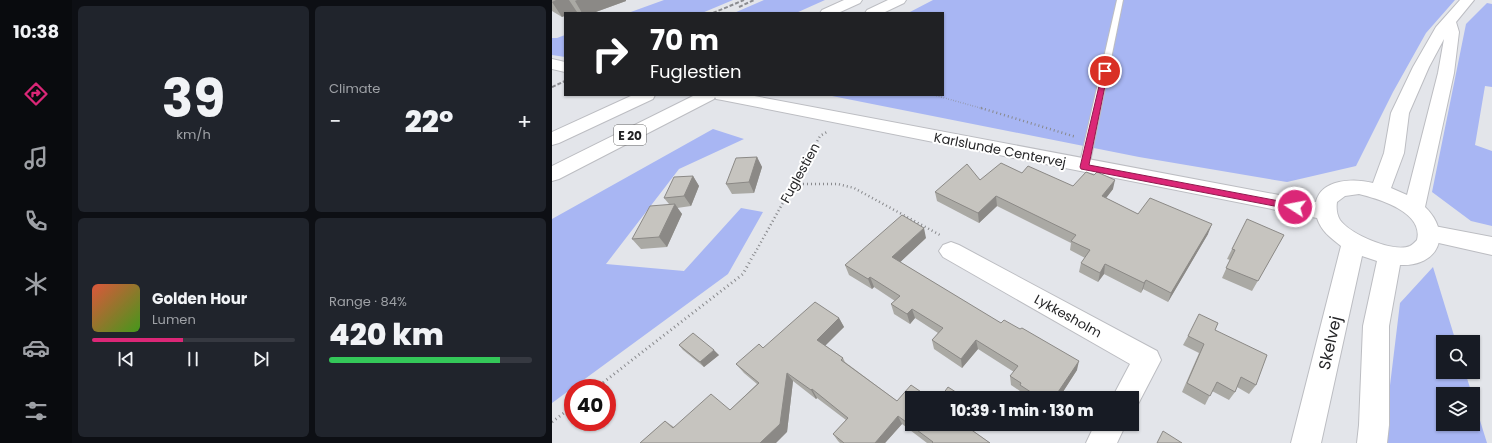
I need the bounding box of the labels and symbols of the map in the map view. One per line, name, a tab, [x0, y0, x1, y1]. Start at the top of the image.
pin	[1088, 54, 1122, 88]
road number: E 20	[614, 125, 646, 145]
street label: Karlslunde Centervej	[932, 128, 1068, 172]
street label: Fuglestien	[776, 140, 824, 206]
position arrow	[1274, 186, 1316, 228]
street label: Lykkesholm	[1031, 290, 1105, 342]
street label: Skelvej	[1313, 314, 1347, 372]
speed limit sign: 40	[564, 379, 616, 431]

